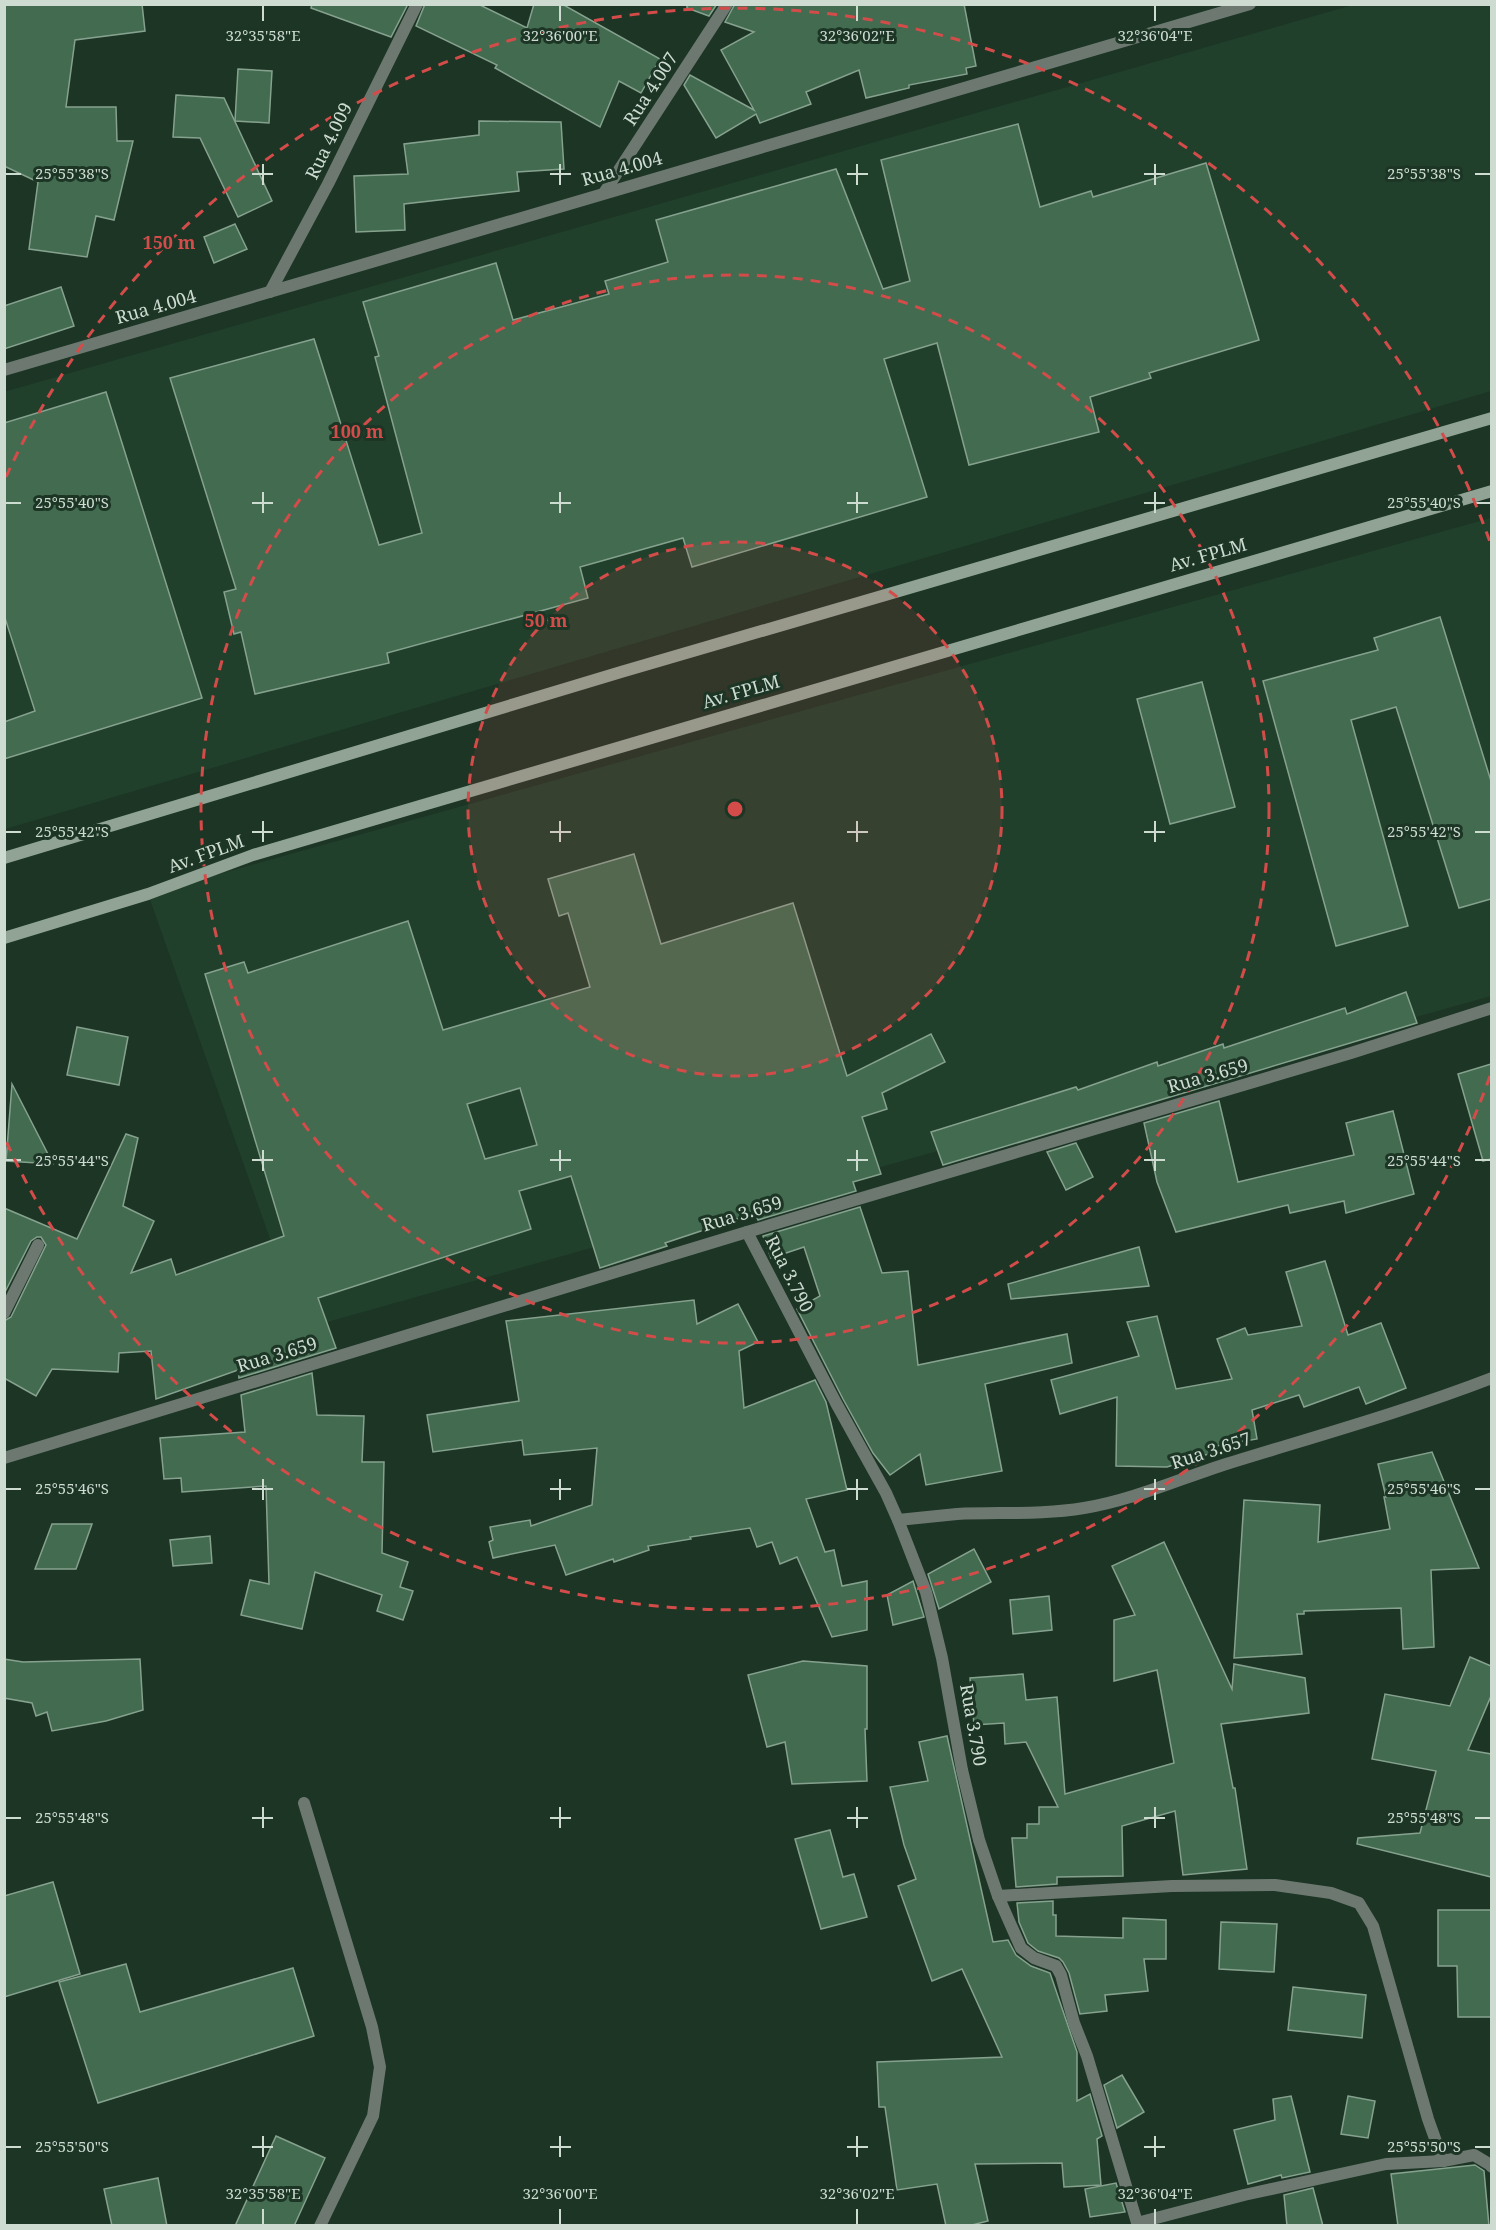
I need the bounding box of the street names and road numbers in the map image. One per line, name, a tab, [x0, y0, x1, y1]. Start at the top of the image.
street label: Rua 4.007	[618, 47, 683, 130]
street label: Rua 4.009	[299, 98, 357, 183]
street label: Rua 4.004	[579, 145, 665, 191]
street label: Rua 4.004	[113, 283, 199, 329]
street label: Av. FPLM	[1166, 532, 1249, 577]
street label: Av. FPLM	[699, 669, 782, 714]
street label: Av. FPLM	[164, 828, 247, 878]
street label: Rua 3.659	[1165, 1052, 1251, 1098]
street label: Rua 3.659	[699, 1189, 785, 1237]
street label: Rua 3.790	[760, 1231, 819, 1316]
street label: Rua 3.659	[234, 1330, 320, 1378]
street label: Rua 3.657	[1168, 1426, 1254, 1474]
street label: Rua 3.790	[955, 1682, 993, 1768]

